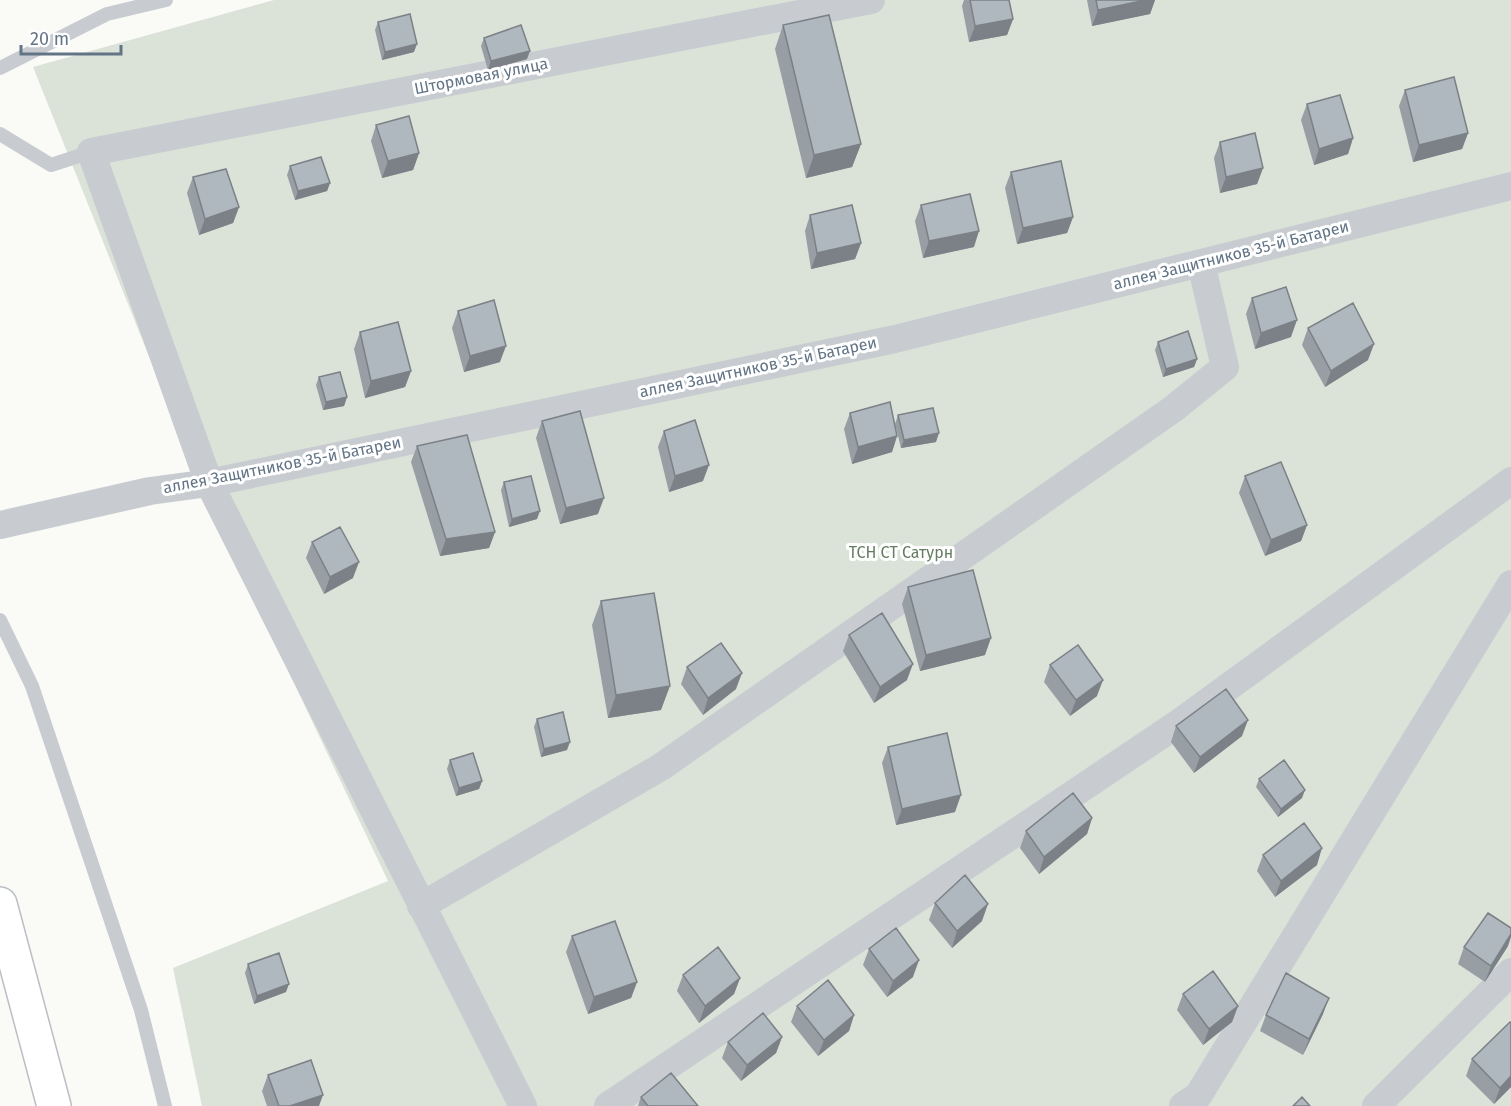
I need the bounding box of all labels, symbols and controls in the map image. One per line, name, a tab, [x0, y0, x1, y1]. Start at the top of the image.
scale bar	[21, 18, 122, 56]
text: 20 m	[30, 28, 69, 50]
street label: Штормовая улица	[413, 54, 549, 98]
street label: аллея Защитников 35-й Батареи	[1111, 216, 1351, 294]
street label: аллея Защитников 35-й Батареи	[638, 333, 878, 401]
street label: аллея Защитников 35-й Батареи	[161, 433, 403, 497]
park label: ТСН СТ Сатурн	[849, 543, 953, 562]

